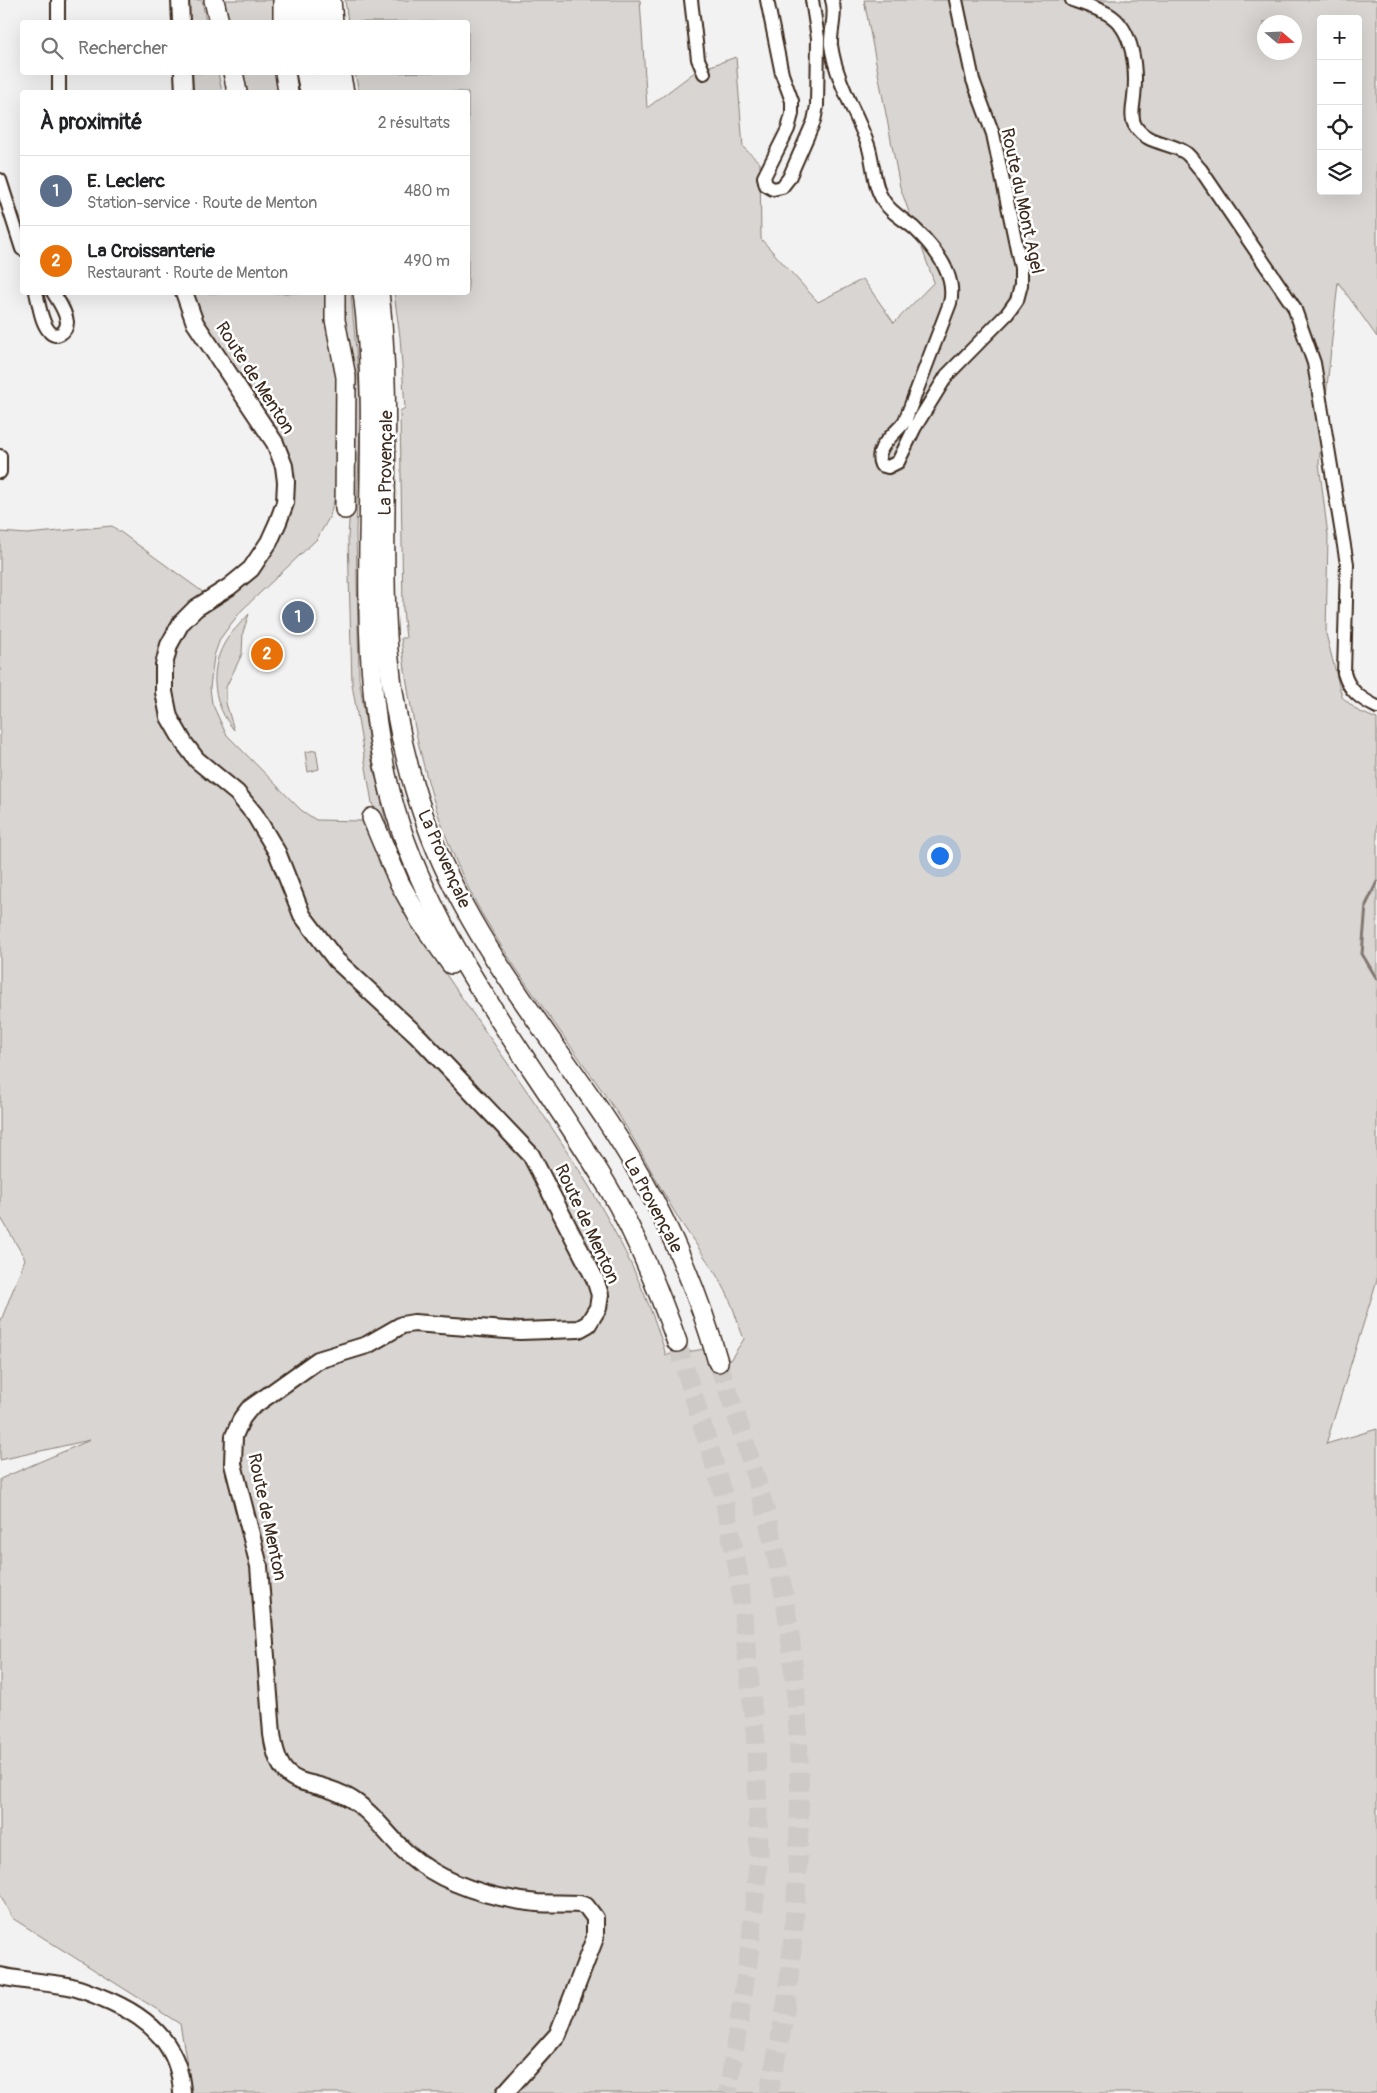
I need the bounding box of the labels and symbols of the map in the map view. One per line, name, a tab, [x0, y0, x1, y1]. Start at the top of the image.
north arrow	[1257, 15, 1302, 60]
street label: Route du Mont Agel	[995, 126, 1049, 276]
street label: Route de Menton	[210, 317, 300, 439]
street label: La Provençale	[374, 410, 398, 516]
pin: 1	[282, 598, 314, 636]
pin: 2	[251, 635, 283, 673]
street label: La Provençale	[412, 806, 476, 912]
your location	[927, 843, 953, 869]
street label: La Provençale	[618, 1153, 688, 1257]
street label: Route de Menton	[549, 1161, 625, 1287]
street label: Route de Menton	[242, 1451, 292, 1583]

